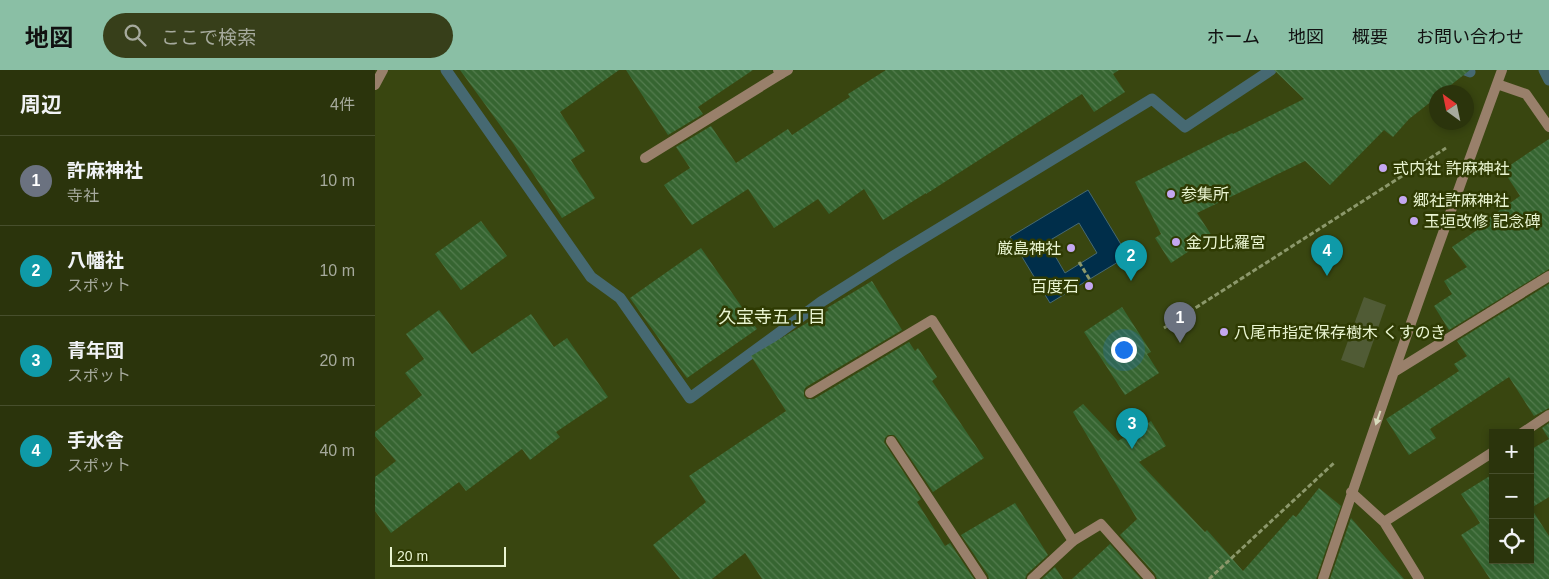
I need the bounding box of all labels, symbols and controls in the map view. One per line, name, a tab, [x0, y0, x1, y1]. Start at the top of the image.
search box	[103, 13, 453, 58]
icon: search	[121, 21, 149, 49]
text: 地図	[25, 24, 73, 51]
text: ここで検索	[161, 27, 256, 48]
text: ホーム	[1207, 27, 1260, 47]
text: 地図	[1288, 27, 1324, 47]
text: 概要	[1352, 27, 1388, 47]
text: お問い合わせ	[1416, 27, 1524, 47]
north arrow	[1429, 85, 1474, 130]
text: 周辺	[20, 93, 62, 116]
text: 4件	[330, 96, 355, 113]
text: 許麻神社	[67, 160, 143, 181]
place label: 式内社 許麻神社	[1393, 160, 1509, 177]
marker: 式内社 許麻神社	[1377, 162, 1389, 174]
text: 1	[32, 172, 40, 189]
text: 10 m	[319, 172, 355, 189]
place label: 参集所	[1181, 186, 1229, 203]
text: 寺社	[67, 187, 99, 204]
marker: 参集所	[1165, 188, 1177, 200]
place label: 郷社許麻神社	[1413, 192, 1509, 209]
marker: 郷社許麻神社	[1397, 194, 1409, 206]
place label: 玉垣改修 記念碑	[1424, 213, 1540, 230]
marker: 玉垣改修 記念碑	[1408, 215, 1420, 227]
place label: 金刀比羅宮	[1186, 234, 1266, 251]
pin: 4	[1311, 235, 1343, 276]
marker: 金刀比羅宮	[1170, 236, 1182, 248]
place label: 厳島神社	[997, 240, 1061, 257]
pin: 2	[1115, 240, 1147, 281]
marker: 厳島神社	[1065, 242, 1077, 254]
text: 八幡社	[67, 250, 124, 271]
text: 2	[32, 262, 40, 279]
text: 10 m	[319, 262, 355, 279]
text: スポット	[67, 277, 131, 294]
place label: 百度石	[1031, 278, 1079, 295]
marker: 百度石	[1083, 280, 1095, 292]
pin: 1	[1164, 302, 1196, 343]
district label: 久宝寺五丁目	[718, 307, 826, 327]
place label: 八尾市指定保存樹木 くすのき	[1234, 324, 1446, 341]
marker: 八尾市指定保存樹木 くすのき	[1218, 326, 1230, 338]
your location	[1111, 337, 1137, 363]
text: 青年団	[67, 340, 124, 361]
text: 3	[32, 352, 40, 369]
text: 20 m	[319, 352, 355, 369]
text: スポット	[67, 367, 131, 384]
pin: 3	[1116, 408, 1148, 449]
one-way arrow	[1373, 411, 1381, 426]
map controls	[1489, 429, 1534, 564]
button: +	[1489, 429, 1534, 474]
text: 手水舎	[67, 430, 124, 451]
text: 4	[32, 442, 40, 459]
text: 40 m	[319, 442, 355, 459]
text: スポット	[67, 457, 131, 474]
button: −	[1489, 474, 1534, 519]
button: locate	[1489, 519, 1534, 564]
scale bar	[390, 544, 506, 567]
text: 20 m	[397, 548, 428, 564]

